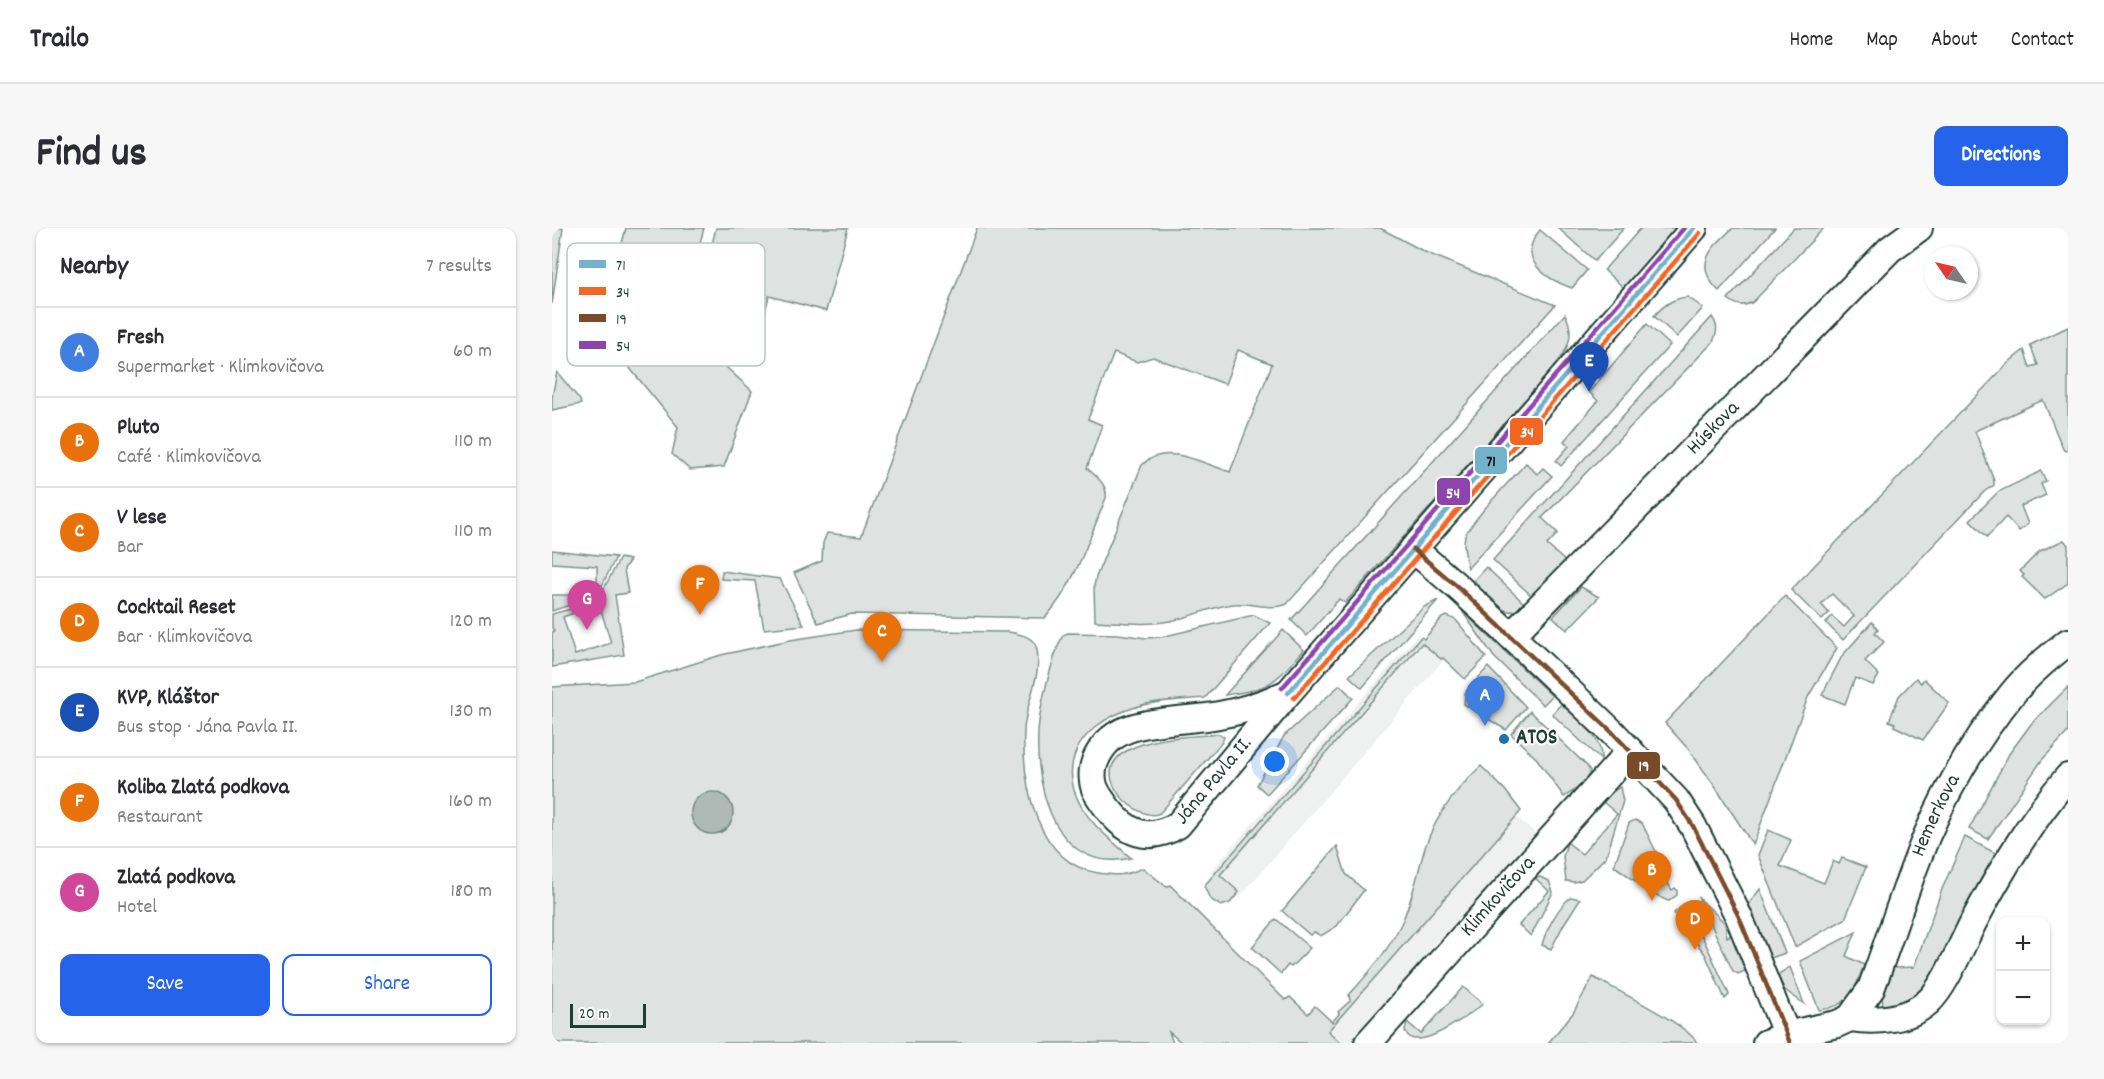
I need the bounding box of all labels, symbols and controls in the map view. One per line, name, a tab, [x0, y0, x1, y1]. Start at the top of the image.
text: Trailo	[30, 21, 89, 61]
text: Home	[1789, 26, 1833, 56]
text: Map	[1866, 26, 1898, 56]
text: About	[1931, 26, 1978, 56]
text: Contact	[2011, 26, 2074, 56]
text: Find us	[36, 126, 147, 186]
button: Directions	[1934, 126, 2068, 186]
legend	[567, 243, 765, 366]
north arrow	[1924, 246, 1978, 300]
text: Nearby	[60, 249, 128, 286]
text: 7 results	[426, 253, 492, 281]
text: 71	[616, 255, 626, 278]
text: 34	[616, 282, 630, 305]
text: 19	[616, 309, 627, 332]
text: Fresh	[117, 323, 164, 354]
text: 54	[616, 336, 630, 359]
text: A	[74, 338, 85, 366]
text: 60 m	[453, 338, 492, 366]
pin: E	[1570, 342, 1608, 392]
text: Supermarket · Klimkovičova	[117, 354, 324, 382]
street label: Húskova	[1680, 394, 1748, 463]
text: Pluto	[117, 413, 160, 444]
line badge: 34	[1509, 417, 1544, 446]
text: 34	[1520, 422, 1534, 445]
text: B	[75, 428, 84, 456]
text: 110 m	[454, 428, 492, 456]
text: Café · Klimkovičova	[117, 444, 261, 472]
line badge: 71	[1474, 446, 1508, 475]
text: 71	[1486, 451, 1496, 474]
line badge: 54	[1436, 477, 1471, 506]
text: 54	[1446, 483, 1460, 506]
text: V lese	[117, 503, 166, 534]
text: C	[75, 518, 84, 546]
text: 110 m	[454, 518, 492, 546]
text: Bar	[117, 534, 143, 562]
pin: F	[680, 566, 720, 615]
pin: G	[567, 580, 606, 630]
text: Cocktail Reset	[117, 593, 236, 624]
text: D	[74, 608, 85, 636]
text: 120 m	[450, 608, 492, 636]
pin: C	[862, 612, 902, 662]
text: Bar · Klimkovičova	[117, 624, 252, 652]
pin: A	[1466, 676, 1504, 726]
text: KVP, Kláštor	[117, 683, 219, 714]
text: E	[75, 698, 84, 726]
text: 130 m	[450, 698, 492, 726]
text: Bus stop · Jána Pavla II.	[117, 714, 297, 742]
place label: ATOS	[1516, 724, 1557, 754]
street label: Jána Pavla II.	[1169, 731, 1260, 832]
marker: ATOS	[1497, 732, 1511, 746]
your location	[1260, 747, 1289, 776]
line badge: 19	[1626, 751, 1661, 780]
text: 19	[1639, 756, 1649, 779]
street label: Hemerkova	[1905, 768, 1970, 862]
text: Koliba Zlatá podkova	[117, 773, 289, 804]
text: F	[75, 788, 84, 816]
text: 160 m	[449, 788, 492, 816]
text: Restaurant	[117, 804, 203, 832]
street label: Klimkovičova	[1454, 849, 1544, 944]
pin: B	[1632, 852, 1672, 901]
text: Zlatá podkova	[117, 863, 235, 894]
text: G	[74, 878, 85, 906]
text: 180 m	[450, 878, 492, 906]
text: Hotel	[117, 894, 157, 922]
pin: D	[1676, 900, 1714, 950]
map controls	[1996, 917, 2050, 1025]
button: +	[1996, 917, 2050, 971]
button: Save	[60, 954, 270, 1016]
button: Share	[282, 954, 492, 1016]
button: −	[1996, 971, 2050, 1025]
scale bar	[570, 1001, 646, 1028]
text: 20 m	[579, 1003, 609, 1026]

